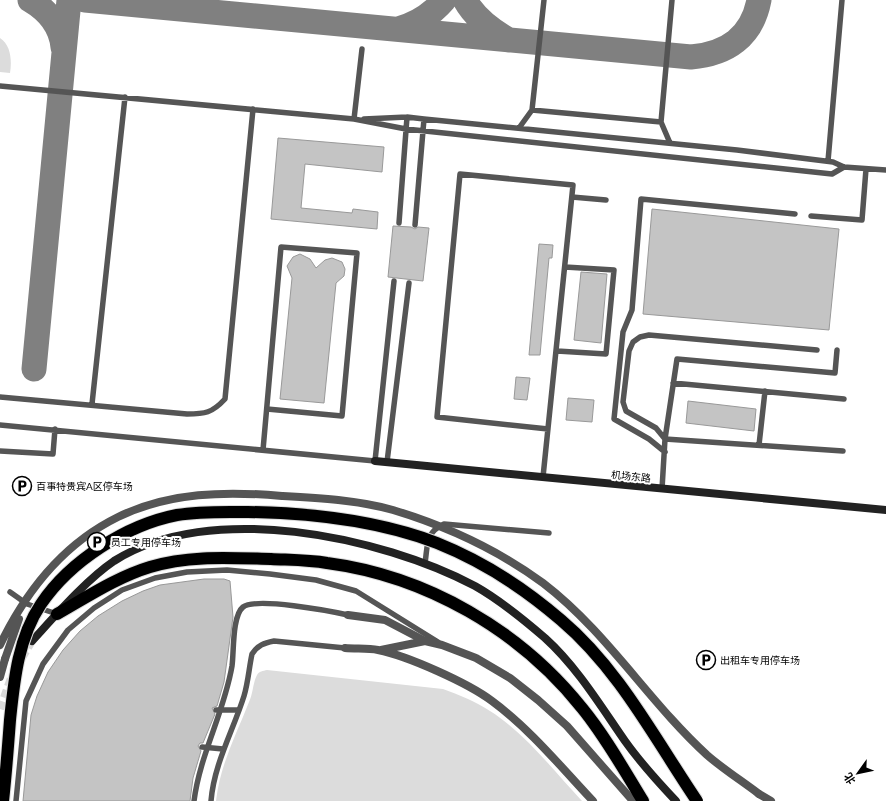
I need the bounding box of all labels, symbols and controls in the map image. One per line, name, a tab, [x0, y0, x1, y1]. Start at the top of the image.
street label: 机场东路	[610, 468, 652, 484]
parking icon: 百事特贵宾A区停车场	[11, 475, 33, 497]
place label: 百事特贵宾A区停车场	[36, 480, 133, 492]
parking icon: 员工专用停车场	[86, 531, 108, 553]
place label: 员工专用停车场	[111, 536, 181, 548]
parking icon: 出租车专用停车场	[695, 649, 717, 671]
place label: 出租车专用停车场	[720, 654, 800, 666]
north arrow	[838, 753, 878, 793]
text: 北	[841, 771, 858, 787]

